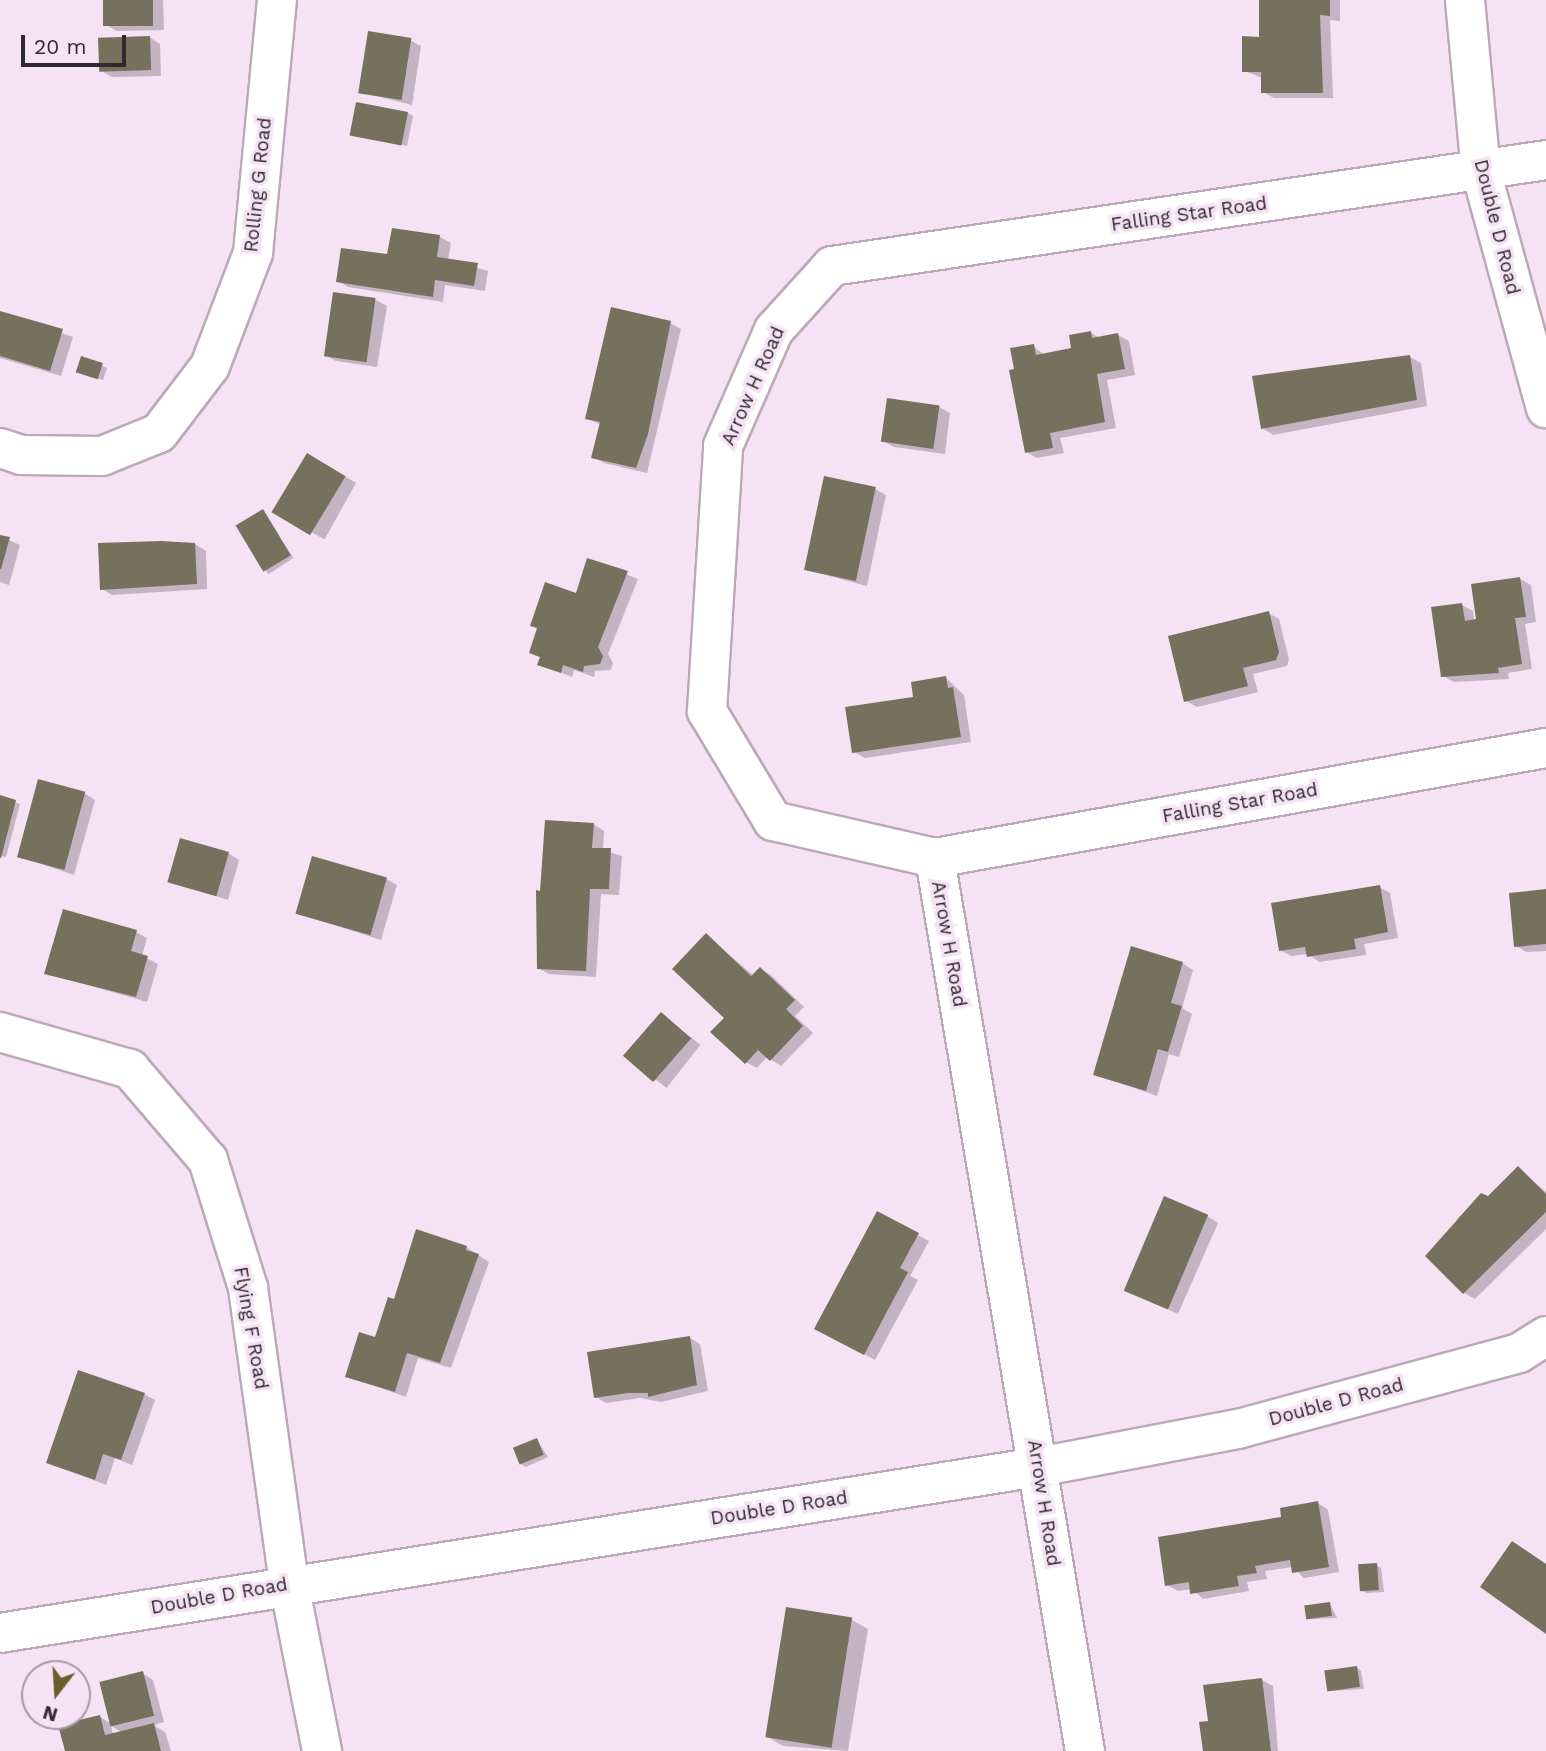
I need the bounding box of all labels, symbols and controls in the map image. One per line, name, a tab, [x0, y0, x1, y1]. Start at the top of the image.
scale bar	[24, 21, 130, 65]
text: 20 m	[34, 34, 86, 59]
street label: Rolling G Road	[240, 117, 276, 253]
street label: Double D Road	[1469, 157, 1525, 297]
street label: Falling Star Road	[1109, 192, 1269, 236]
street label: Arrow H Road	[717, 323, 789, 449]
street label: Falling Star Road	[1160, 778, 1320, 828]
street label: Arrow H Road	[927, 879, 971, 1009]
street label: Flying F Road	[229, 1265, 273, 1391]
street label: Double D Road	[1266, 1373, 1406, 1431]
street label: Arrow H Road	[1023, 1438, 1065, 1568]
street label: Double D Road	[709, 1486, 849, 1530]
street label: Double D Road	[149, 1573, 289, 1619]
north arrow	[21, 1660, 91, 1730]
text: N	[40, 1701, 60, 1727]

